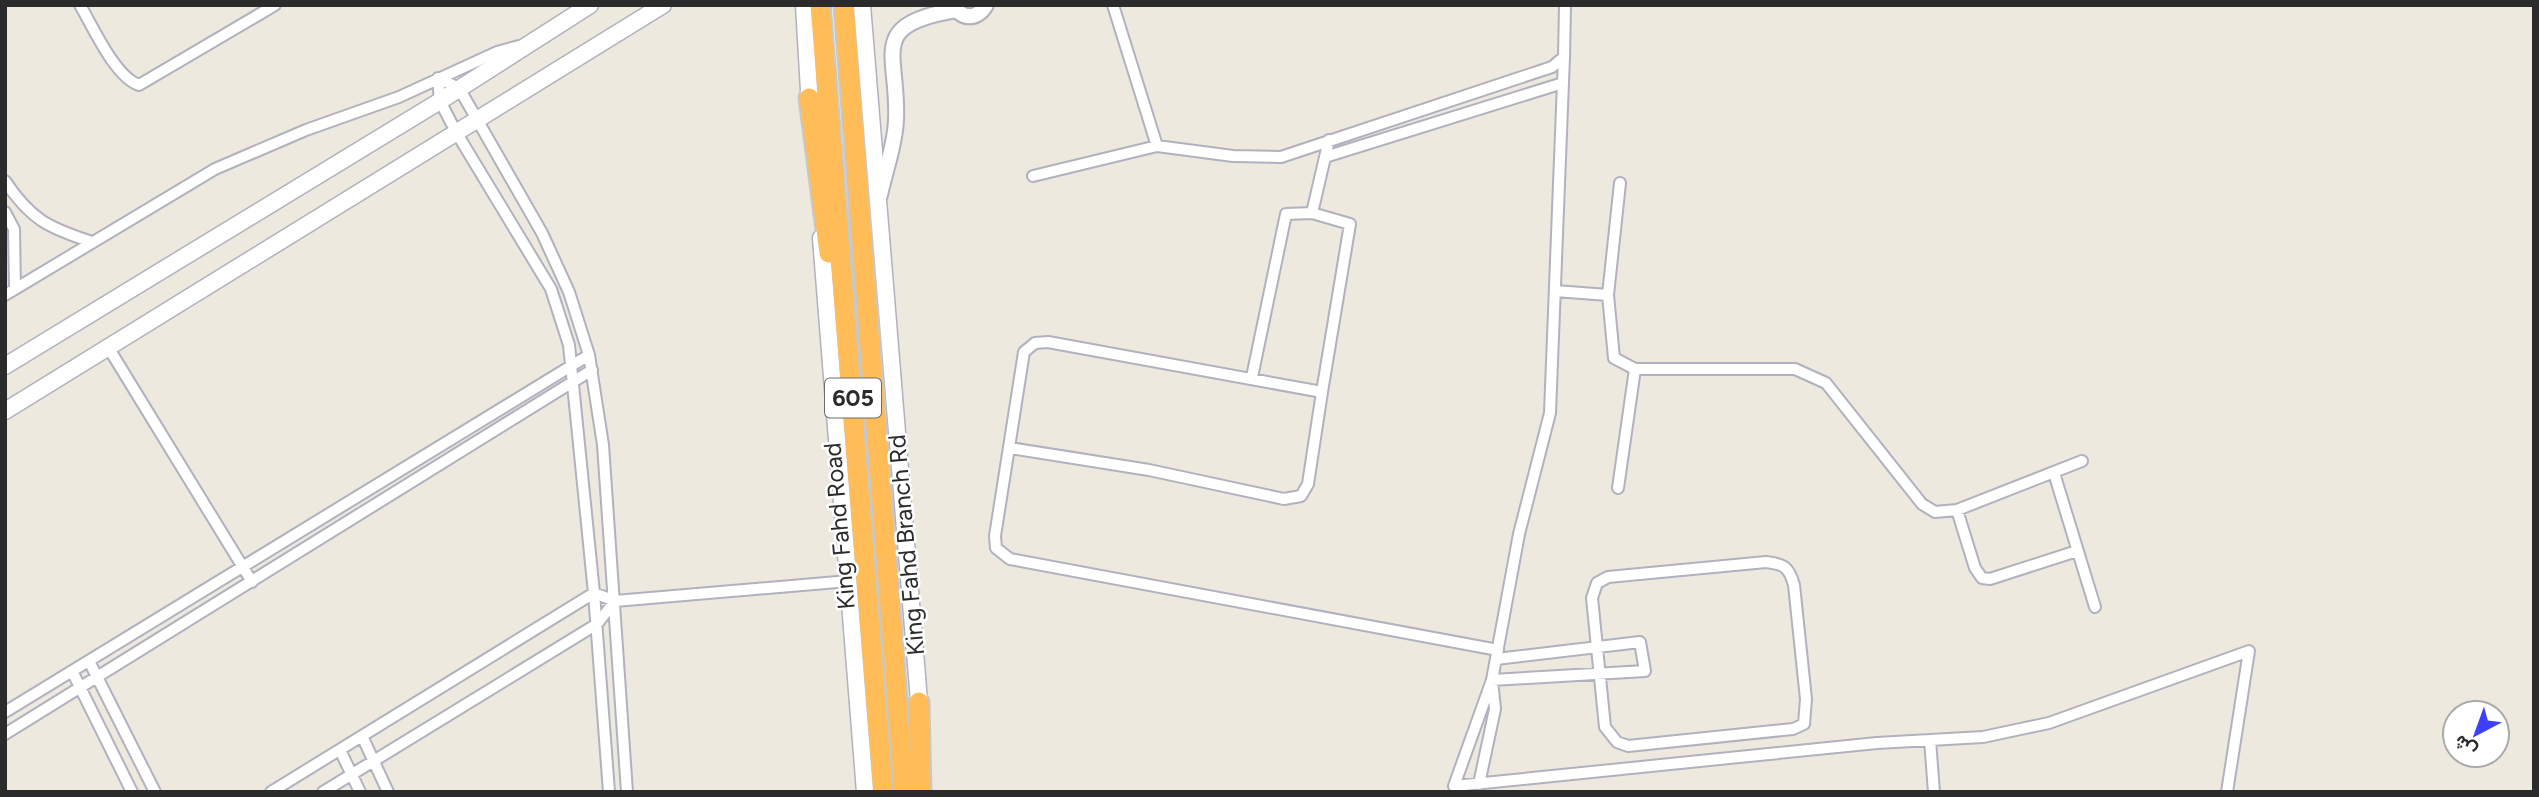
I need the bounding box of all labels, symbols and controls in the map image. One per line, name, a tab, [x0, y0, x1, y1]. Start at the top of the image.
road number: 605	[825, 378, 881, 418]
street label: King Fahd Branch Rd	[882, 433, 930, 657]
street label: King Fahd Road	[817, 441, 861, 611]
north arrow	[2441, 699, 2511, 769]
text: ش	[2449, 730, 2481, 763]

